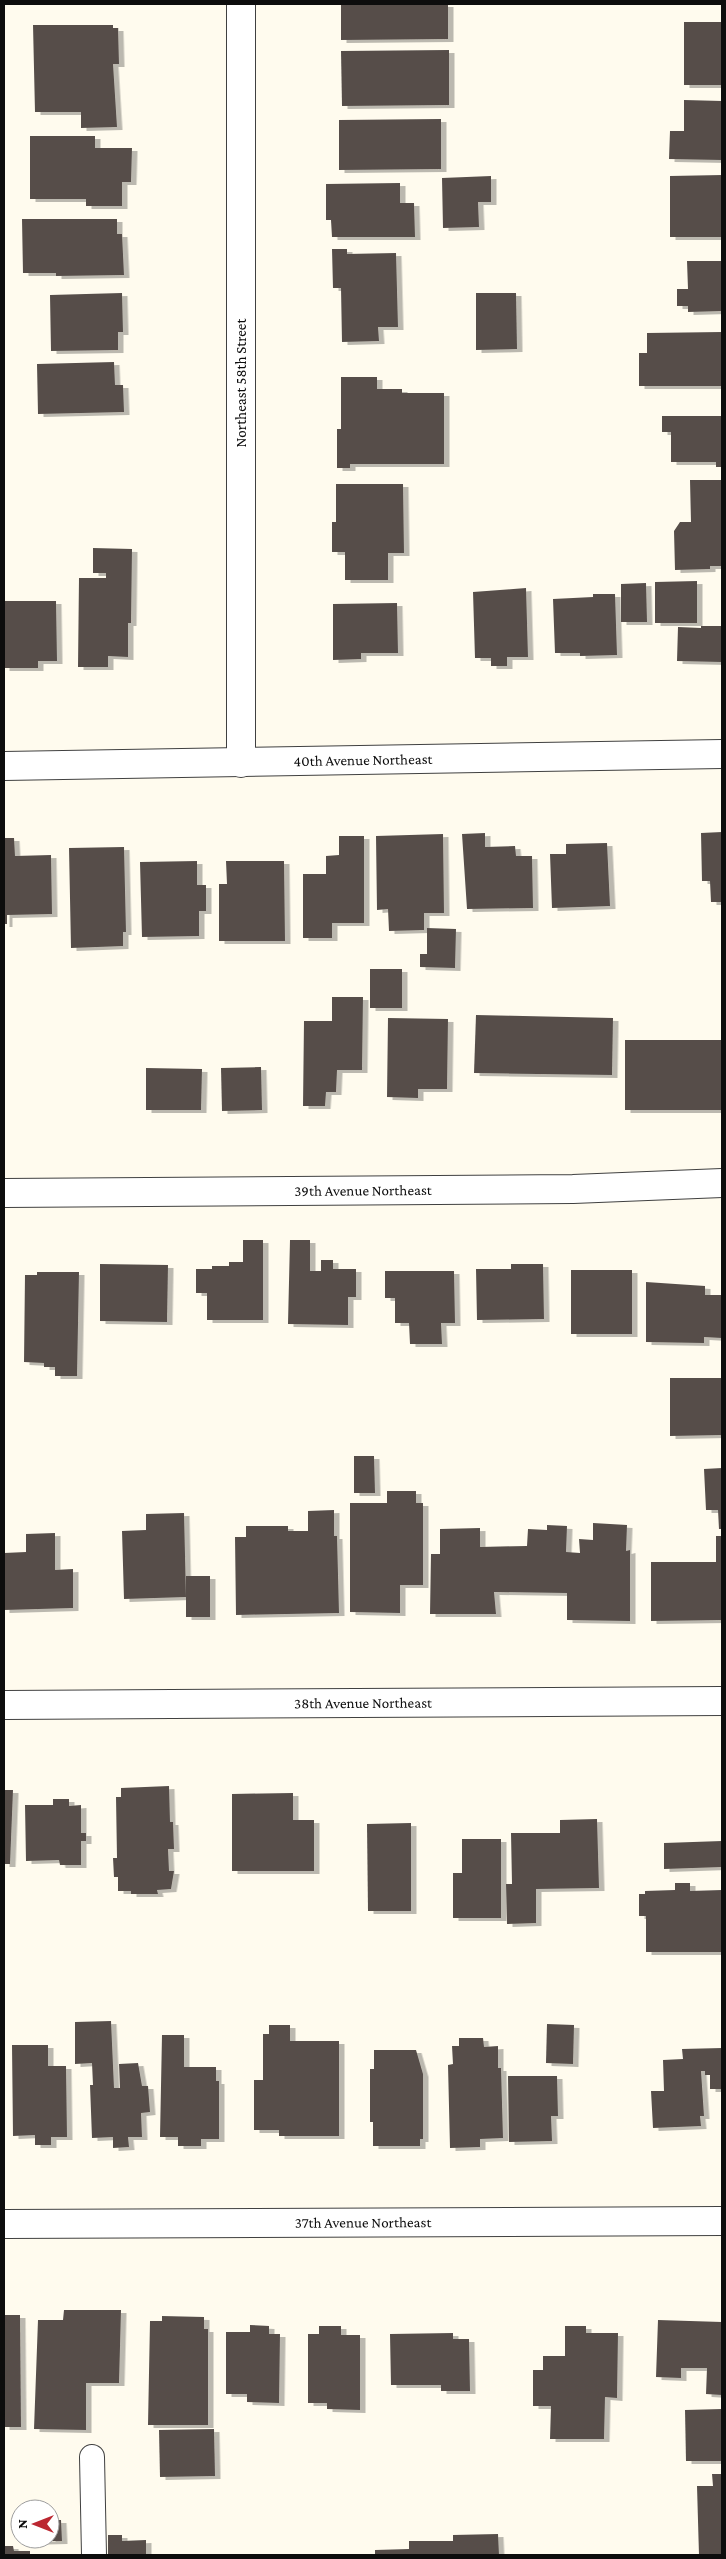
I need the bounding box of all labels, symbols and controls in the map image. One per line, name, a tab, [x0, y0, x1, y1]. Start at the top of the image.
street label: Northeast 58th Street	[233, 318, 249, 447]
street label: 40th Avenue Northeast	[293, 751, 434, 769]
street label: 39th Avenue Northeast	[294, 1182, 433, 1199]
street label: 38th Avenue Northeast	[294, 1695, 433, 1711]
street label: 37th Avenue Northeast	[295, 2214, 432, 2231]
north arrow	[10, 2499, 60, 2549]
text: N	[14, 2519, 30, 2529]

